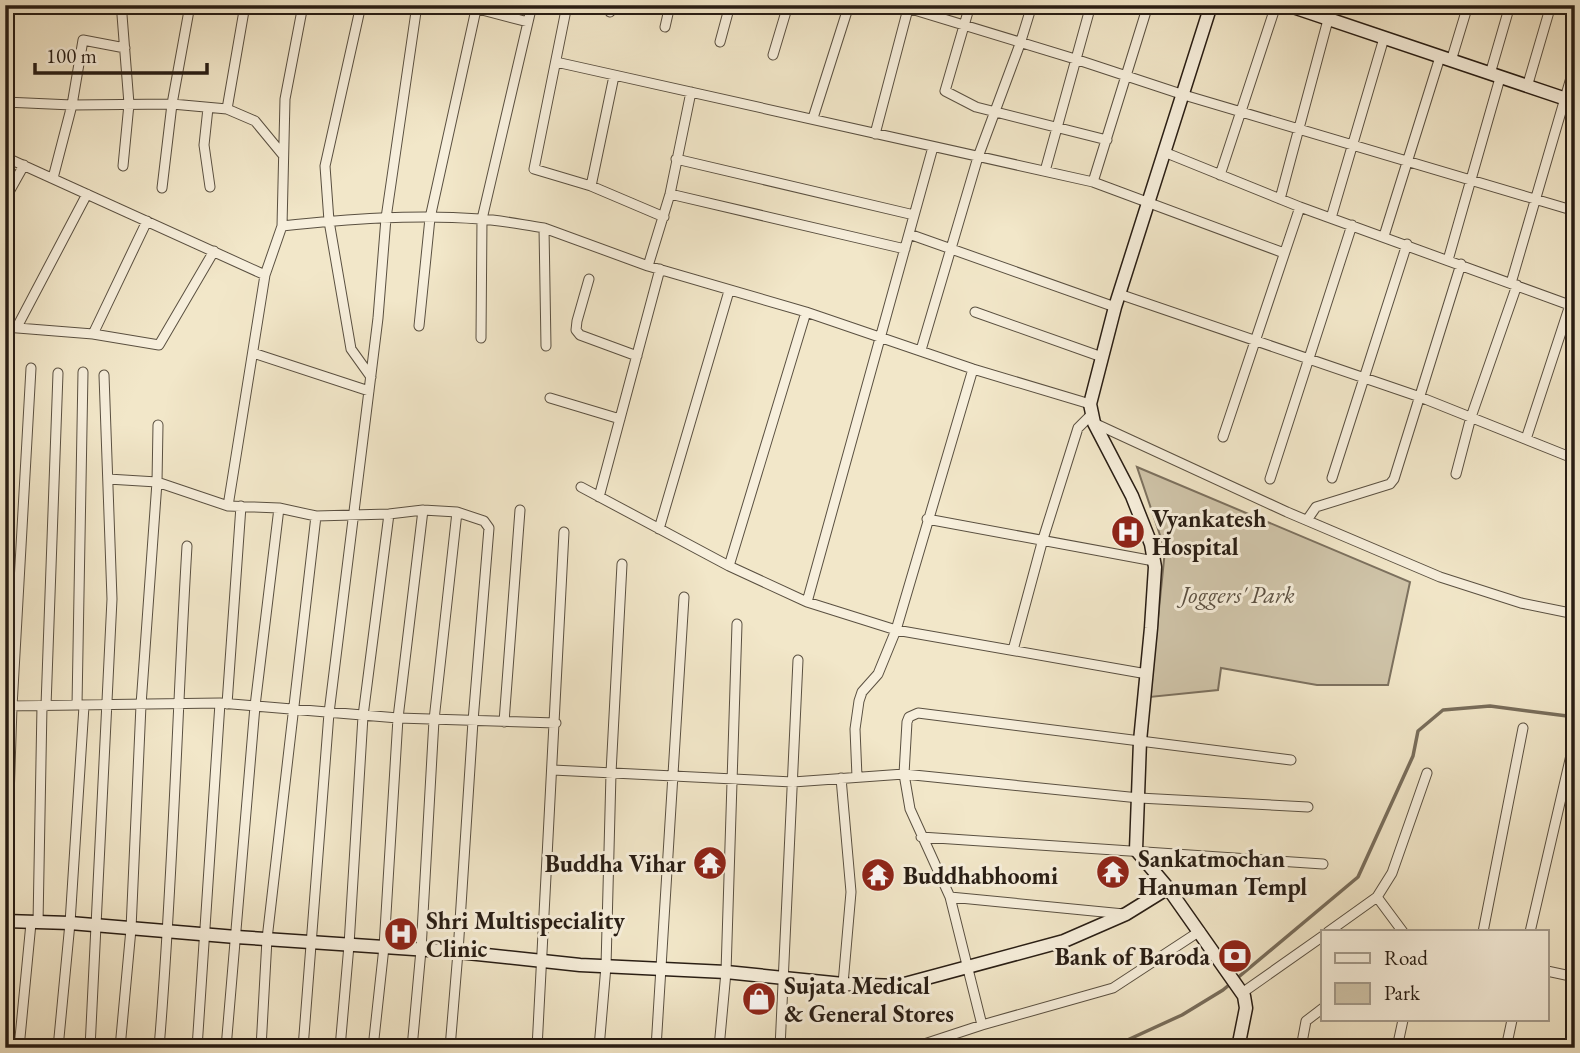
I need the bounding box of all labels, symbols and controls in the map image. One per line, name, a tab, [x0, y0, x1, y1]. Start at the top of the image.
scale bar	[35, 32, 206, 76]
text: 100 m	[46, 42, 97, 69]
place label: Vyankatesh Hospital	[1152, 503, 1267, 562]
hospital icon: Vyankatesh Hospital	[1109, 513, 1147, 551]
park label: Joggers' Park	[1176, 579, 1295, 610]
place label: Sankatmochan Hanuman Templ	[1138, 843, 1307, 902]
temple icon: Buddha Vihar	[691, 844, 729, 882]
place label: Buddha Vihar	[545, 848, 686, 879]
temple icon: Sankatmochan Hanuman Templ	[1094, 853, 1132, 891]
temple icon: Buddhabhoomi	[859, 856, 897, 894]
place label: Buddhabhoomi	[903, 860, 1058, 891]
place label: Shri Multispeciality Clinic	[426, 905, 625, 964]
hospital icon: Shri Multispeciality Clinic	[382, 915, 420, 953]
legend	[1321, 930, 1548, 1021]
bank icon: Bank of Baroda	[1216, 937, 1254, 975]
place label: Bank of Baroda	[1055, 941, 1210, 972]
text: Road	[1384, 944, 1428, 971]
place label: Sujata Medical & General Stores	[784, 970, 954, 1029]
text: Park	[1384, 979, 1421, 1006]
shop icon: Sujata Medical & General Stores	[740, 980, 778, 1018]

